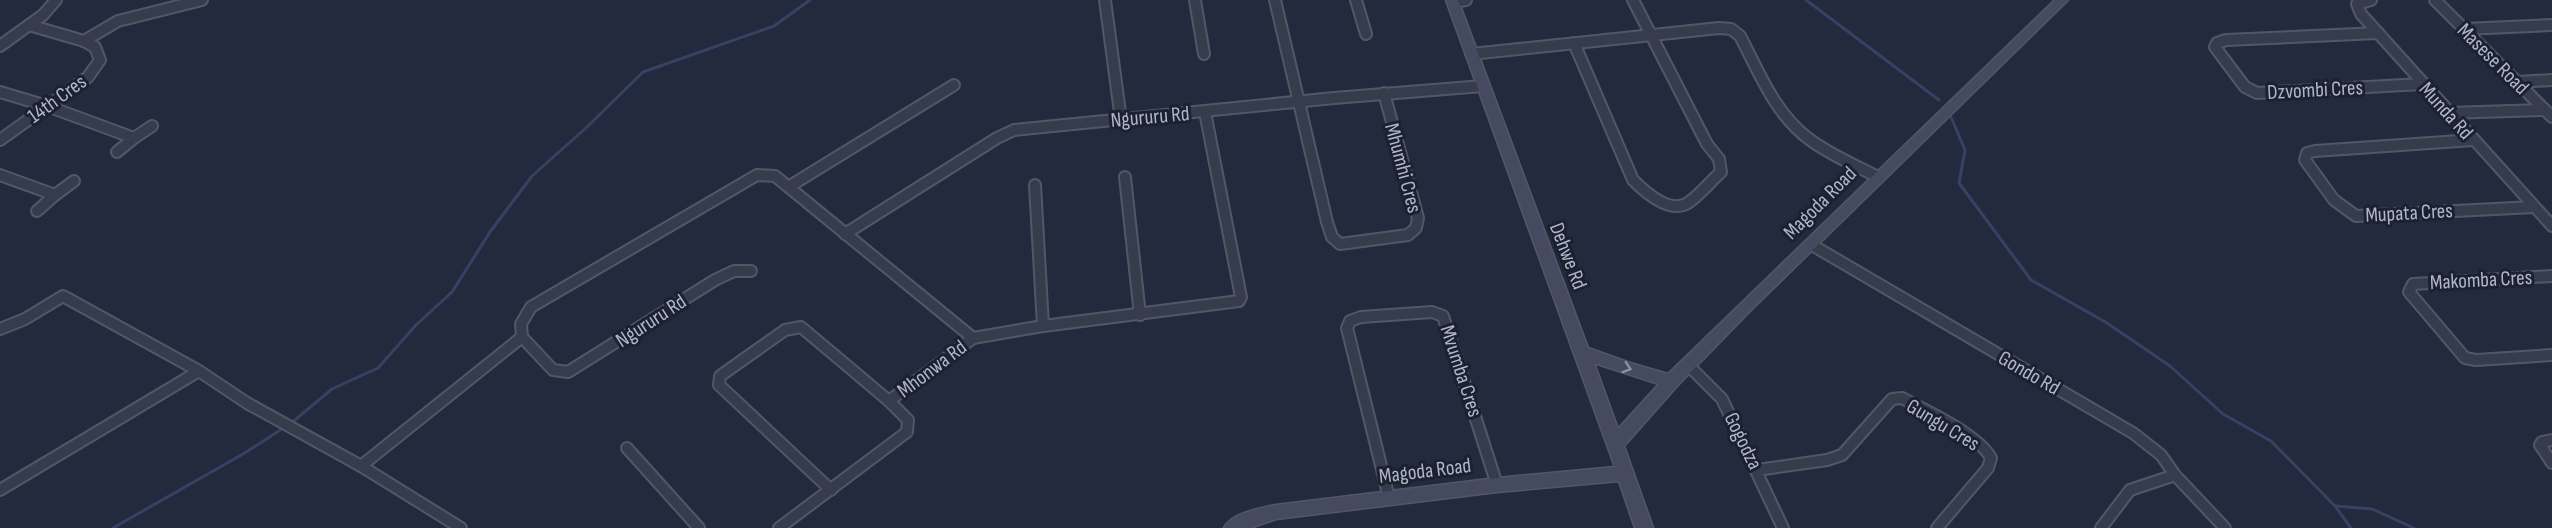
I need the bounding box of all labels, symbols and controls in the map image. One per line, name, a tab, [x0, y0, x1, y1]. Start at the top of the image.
street label: Masese Road	[2452, 18, 2534, 100]
street label: 14th Cres	[23, 69, 91, 129]
street label: Dzvombi Cres	[2267, 75, 2363, 105]
street label: Munda Rd	[2414, 77, 2478, 145]
street label: Ngururu Rd	[1110, 101, 1190, 133]
street label: Mhumhi Cres	[1379, 120, 1427, 216]
street label: Magoda Road	[1778, 161, 1862, 245]
street label: Mupata Cres	[2365, 198, 2453, 228]
street label: Dehwe Rd	[1544, 219, 1592, 293]
street label: Makomba Cres	[2429, 265, 2533, 295]
street label: Ngururu Rd	[611, 289, 691, 353]
street label: Mvumba Cres	[1434, 322, 1488, 420]
street label: Mhonwa Rd	[892, 335, 972, 403]
street label: Gondo Rd	[1994, 345, 2064, 401]
one-way arrow	[1621, 361, 1632, 373]
street label: Gungu Cres	[1902, 394, 1984, 456]
street label: Gogodza	[1718, 408, 1768, 474]
street label: Magoda Road	[1377, 453, 1473, 489]

